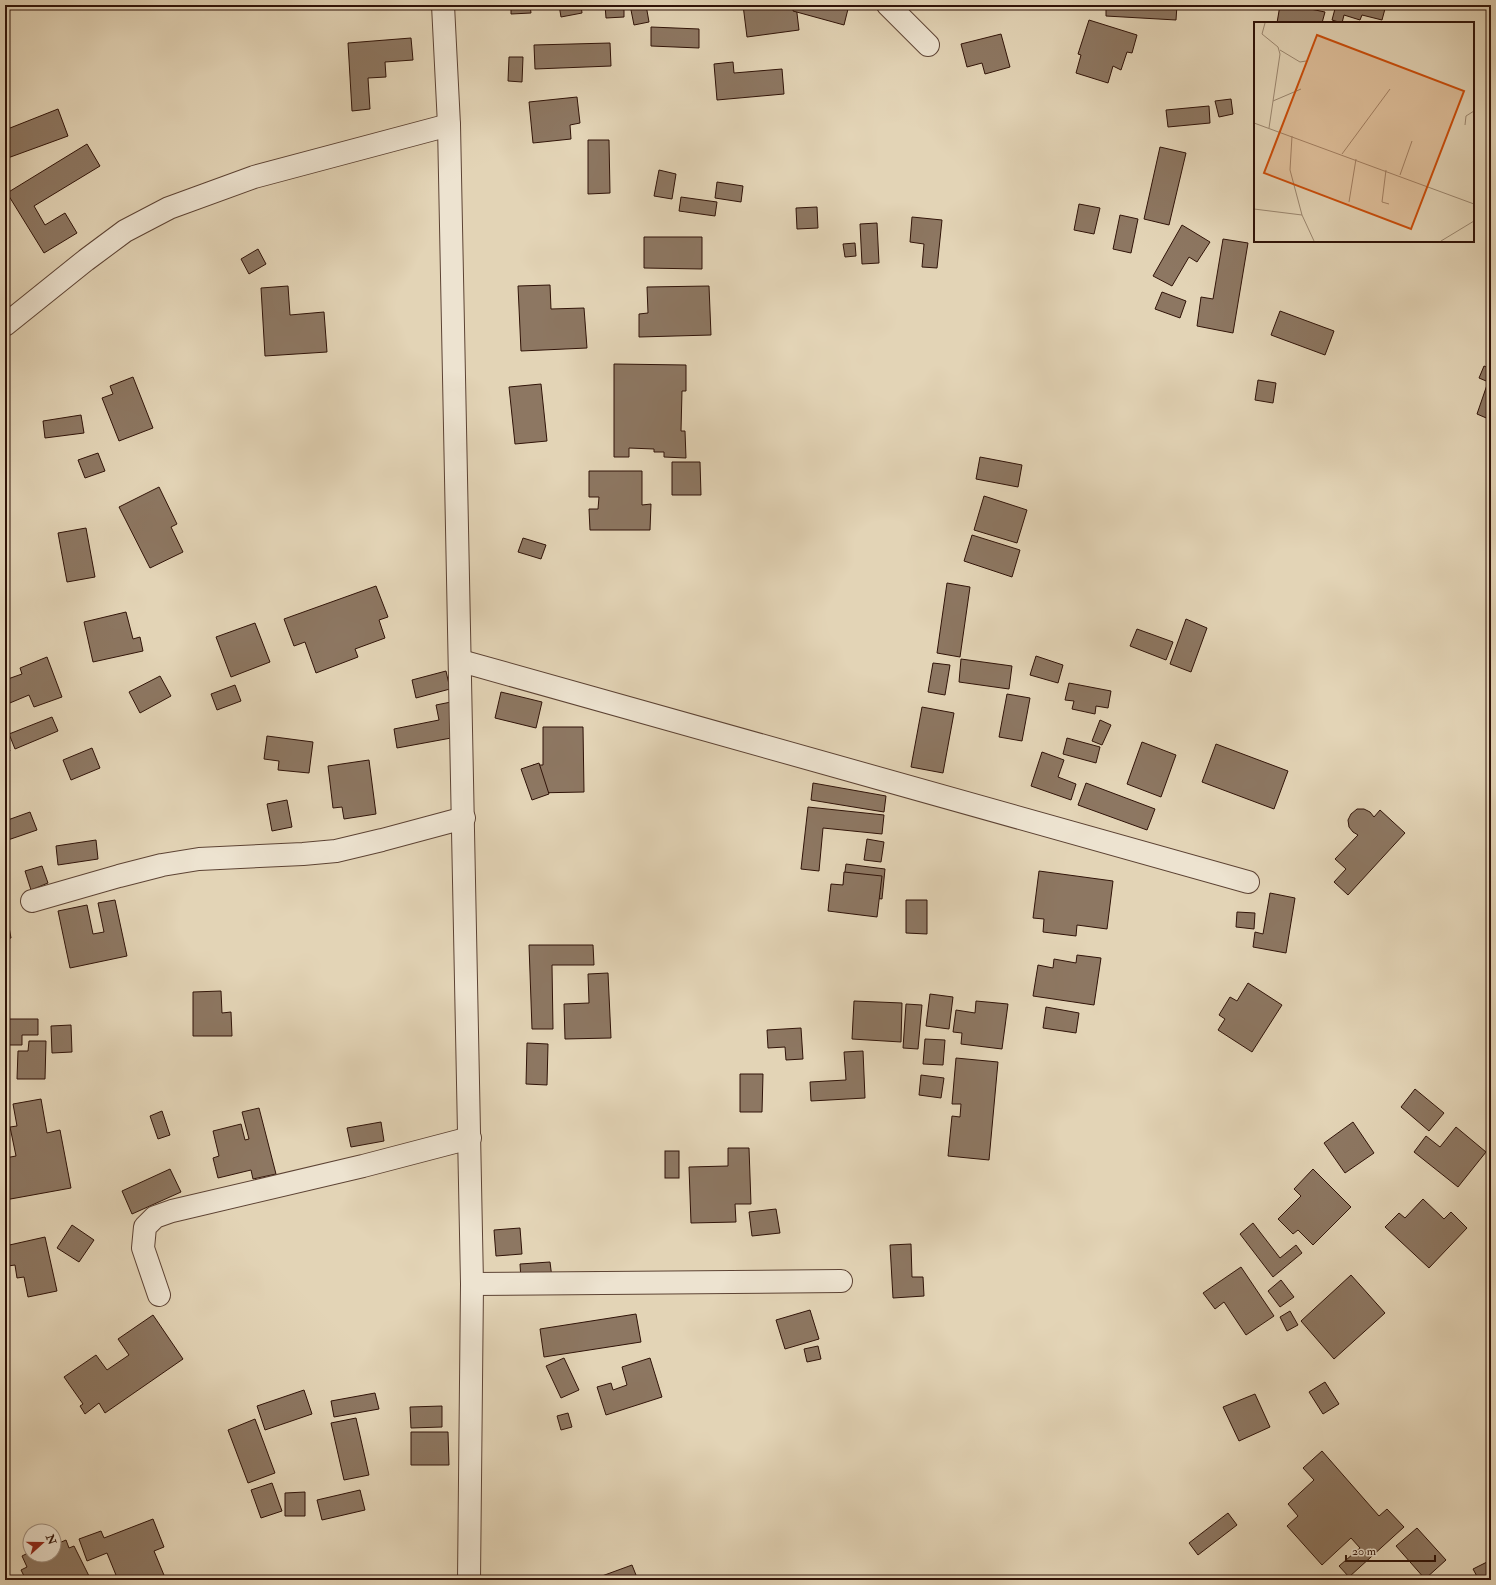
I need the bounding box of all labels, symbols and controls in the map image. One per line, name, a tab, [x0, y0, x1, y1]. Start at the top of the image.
inset map	[1254, 22, 1474, 242]
north arrow	[22, 1523, 62, 1563]
text: N	[43, 1532, 59, 1548]
scale bar	[1346, 1537, 1435, 1563]
text: 20 m	[1352, 1544, 1377, 1559]

